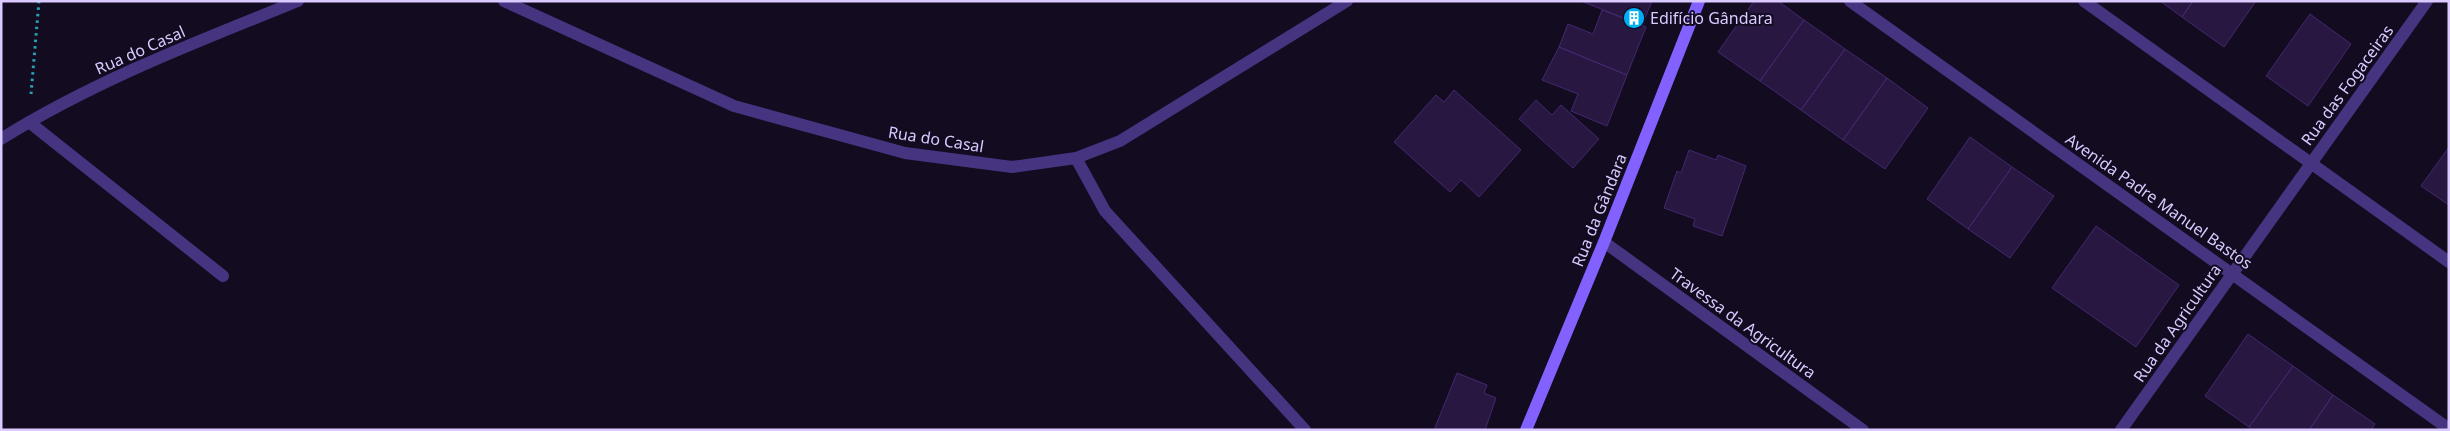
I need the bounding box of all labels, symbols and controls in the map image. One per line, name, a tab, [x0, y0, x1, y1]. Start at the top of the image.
building icon: Edifício Gândara	[1622, 6, 1646, 30]
place label: Edifício Gândara	[1650, 7, 1773, 29]
street label: Rua do Casal	[91, 20, 189, 80]
street label: Rua das Fogaceiras	[2296, 20, 2398, 150]
street label: Rua do Casal	[887, 121, 985, 157]
street label: Avenida Padre Manuel Bastos	[2061, 128, 2257, 274]
street label: Rua da Gândara	[1566, 150, 1632, 270]
street label: Rua da Agricultura	[2128, 260, 2226, 386]
street label: Travessa da Agricultura	[1666, 263, 1820, 383]

